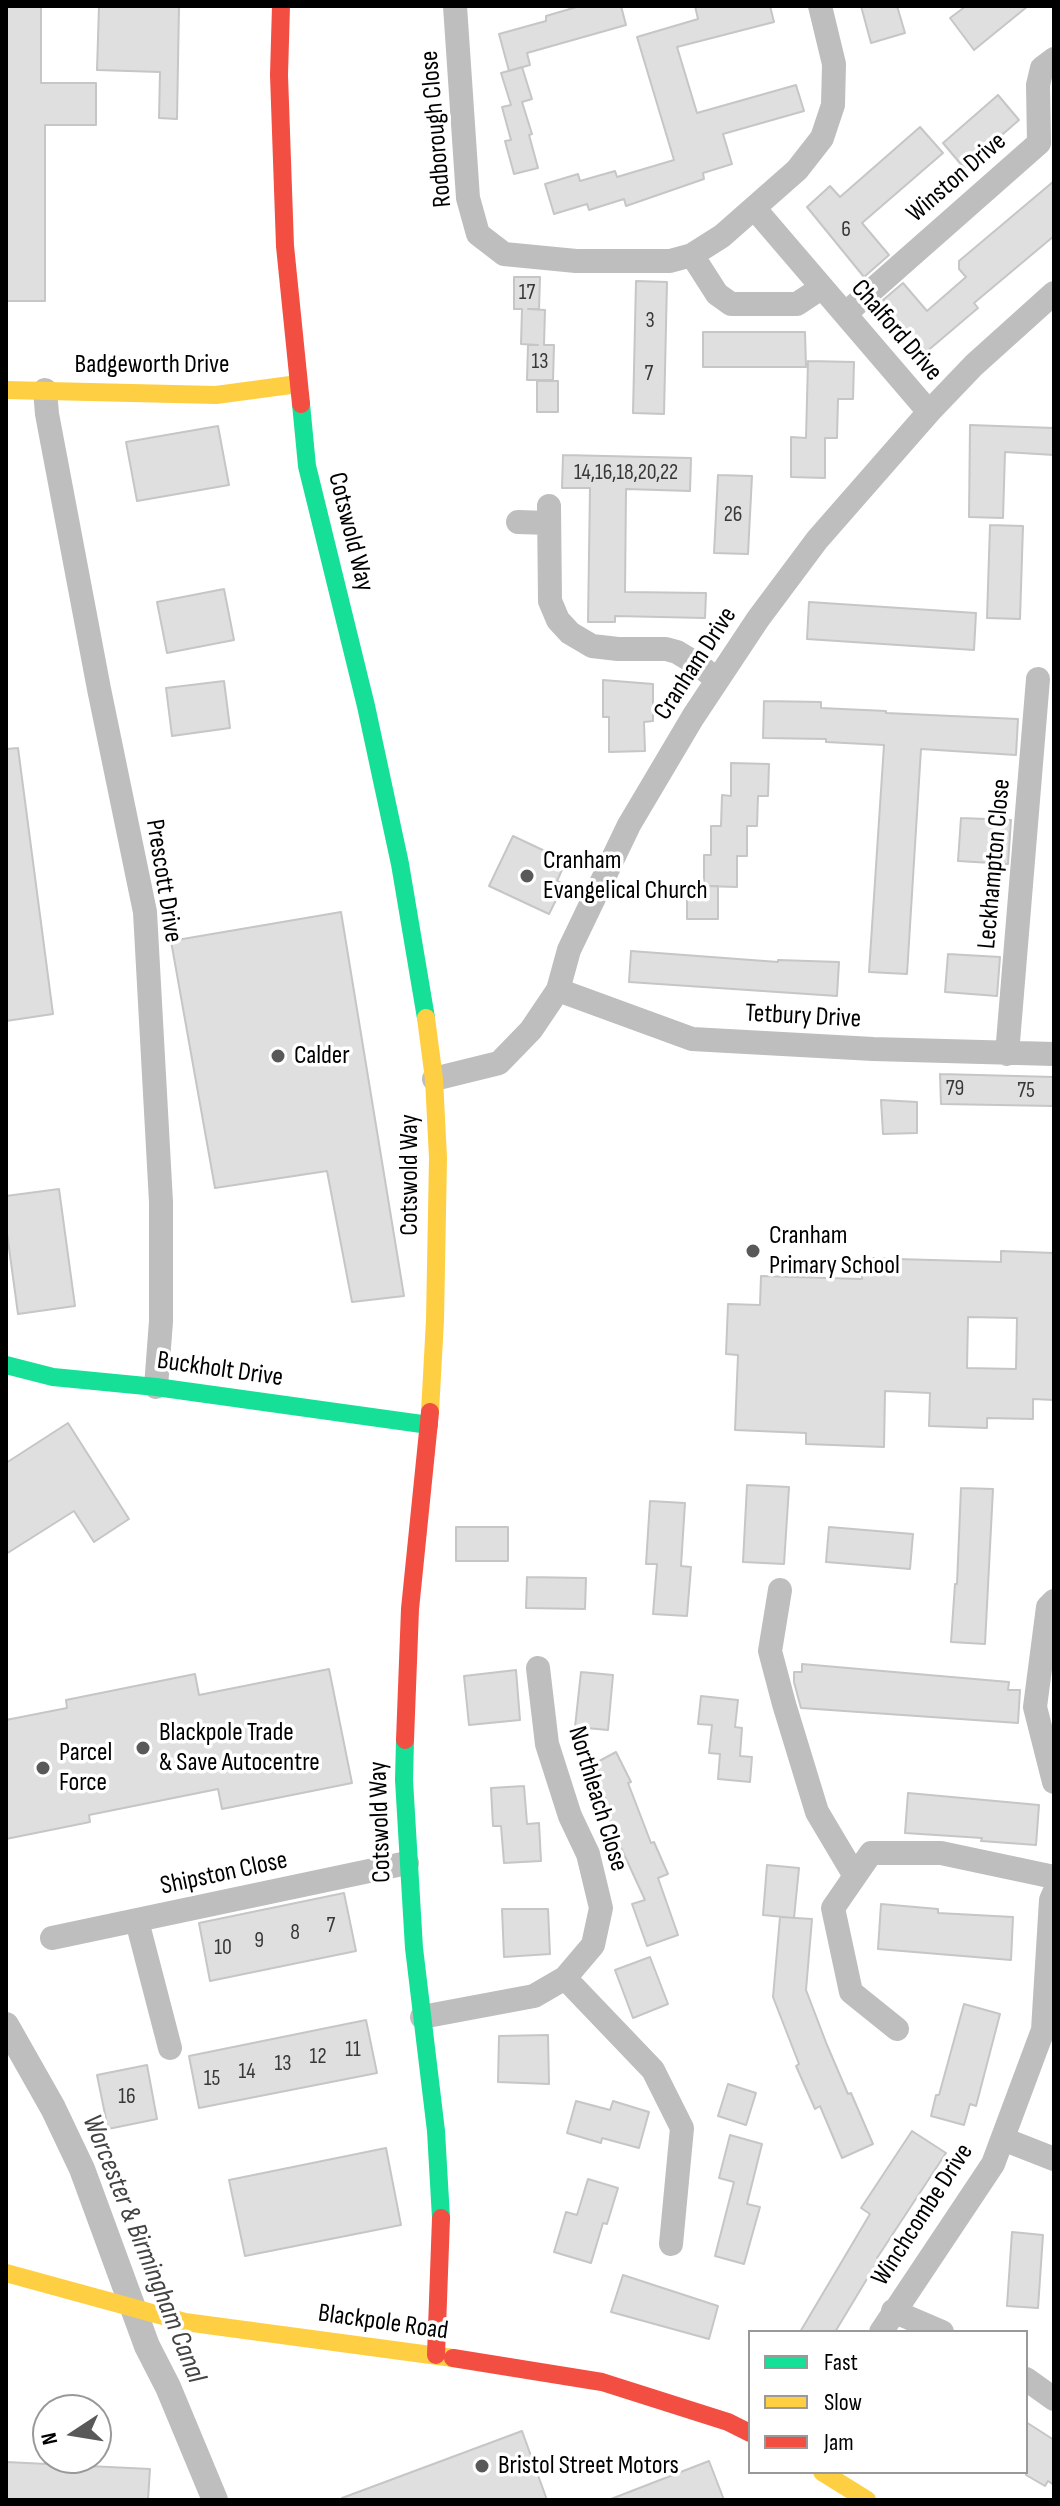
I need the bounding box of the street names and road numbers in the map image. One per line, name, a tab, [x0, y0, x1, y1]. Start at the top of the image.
street label: Rodborough Close	[415, 49, 459, 209]
street label: Winston Drive	[901, 126, 1013, 230]
street label: Chalford Drive	[844, 274, 948, 388]
street label: Badgeworth Drive	[75, 349, 229, 381]
street label: Cotswold Way	[320, 469, 380, 595]
street label: Cranham Drive	[648, 602, 744, 726]
street label: Leckhampton Close	[972, 778, 1018, 950]
street label: Prescott Drive	[138, 817, 188, 945]
street label: Tetbury Drive	[744, 998, 862, 1036]
street label: Cotswold Way	[394, 1114, 426, 1236]
street label: Buckholt Drive	[155, 1346, 285, 1394]
street label: Northleach Close	[560, 1723, 634, 1875]
street label: Cotswold Way	[363, 1761, 399, 1883]
street label: Shipston Close	[158, 1845, 290, 1903]
street label: Winchcombe Drive	[866, 2138, 980, 2292]
street label: Blackpole Road	[316, 2298, 450, 2348]

